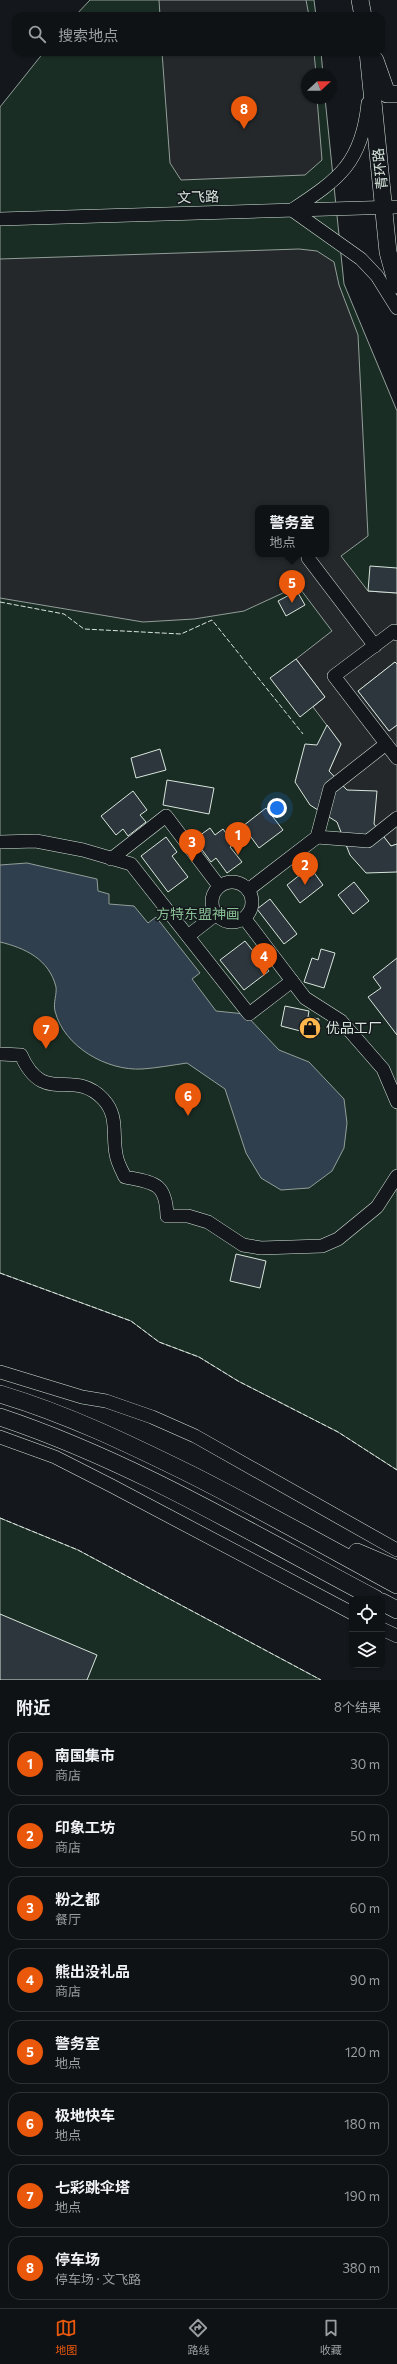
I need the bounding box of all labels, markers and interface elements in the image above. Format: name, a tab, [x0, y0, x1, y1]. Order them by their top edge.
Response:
search box	[12, 12, 385, 56]
icon: search	[26, 23, 48, 45]
text: 搜索地点	[58, 26, 118, 44]
north arrow	[301, 68, 337, 104]
pin: 8	[231, 96, 257, 129]
street label: 青环路	[369, 147, 390, 191]
street label: 文飞路	[177, 187, 219, 206]
popup	[255, 505, 329, 557]
text: 警务室	[269, 513, 315, 531]
text: 地点	[269, 534, 296, 550]
pin: 5	[279, 570, 305, 603]
your location	[267, 798, 287, 818]
pin: 1	[225, 822, 251, 855]
pin: 3	[179, 829, 205, 862]
pin: 2	[292, 852, 318, 885]
park label: 方特东盟神画	[156, 905, 240, 922]
pin: 4	[251, 943, 277, 976]
shop icon: 优品工厂	[297, 1015, 323, 1041]
pin: 7	[33, 1016, 59, 1049]
place label: 优品工厂	[326, 1019, 382, 1036]
pin: 6	[175, 1083, 201, 1116]
map controls	[349, 1596, 385, 1668]
button: locate	[349, 1596, 385, 1632]
button: layers	[349, 1632, 385, 1668]
text: 附近	[16, 1697, 50, 1718]
text: 8个结果	[334, 1699, 381, 1715]
text: 南国集市	[55, 1746, 115, 1764]
text: 1	[27, 1756, 33, 1772]
text: 30 m	[350, 1756, 380, 1772]
text: 商店	[55, 1767, 81, 1783]
text: 印象工坊	[55, 1818, 115, 1836]
text: 2	[26, 1828, 34, 1844]
text: 50 m	[350, 1828, 380, 1844]
text: 商店	[55, 1839, 81, 1855]
text: 粉之都	[55, 1890, 100, 1908]
text: 3	[26, 1900, 34, 1916]
text: 60 m	[350, 1900, 380, 1916]
text: 餐厅	[55, 1911, 81, 1927]
text: 熊出没礼品	[55, 1962, 130, 1980]
text: 4	[26, 1972, 34, 1988]
text: 90 m	[350, 1972, 380, 1988]
text: 商店	[55, 1983, 81, 1999]
text: 警务室	[55, 2034, 100, 2052]
text: 5	[26, 2044, 34, 2060]
text: 120 m	[345, 2044, 380, 2060]
text: 地点	[55, 2055, 81, 2071]
text: 极地快车	[55, 2106, 115, 2124]
text: 6	[26, 2116, 34, 2132]
text: 180 m	[344, 2116, 380, 2132]
text: 地点	[55, 2127, 81, 2143]
text: 七彩跳伞塔	[55, 2178, 130, 2196]
text: 7	[26, 2188, 34, 2204]
text: 190 m	[344, 2188, 380, 2204]
text: 地点	[55, 2199, 81, 2215]
text: 停车场	[55, 2250, 100, 2268]
text: 8	[26, 2260, 34, 2276]
text: 380 m	[342, 2260, 380, 2276]
text: 停车场 · 文飞路	[55, 2271, 141, 2287]
tab: 地图	[55, 2317, 77, 2357]
tab: 路线	[187, 2317, 209, 2357]
tab: 收藏	[320, 2317, 342, 2357]

